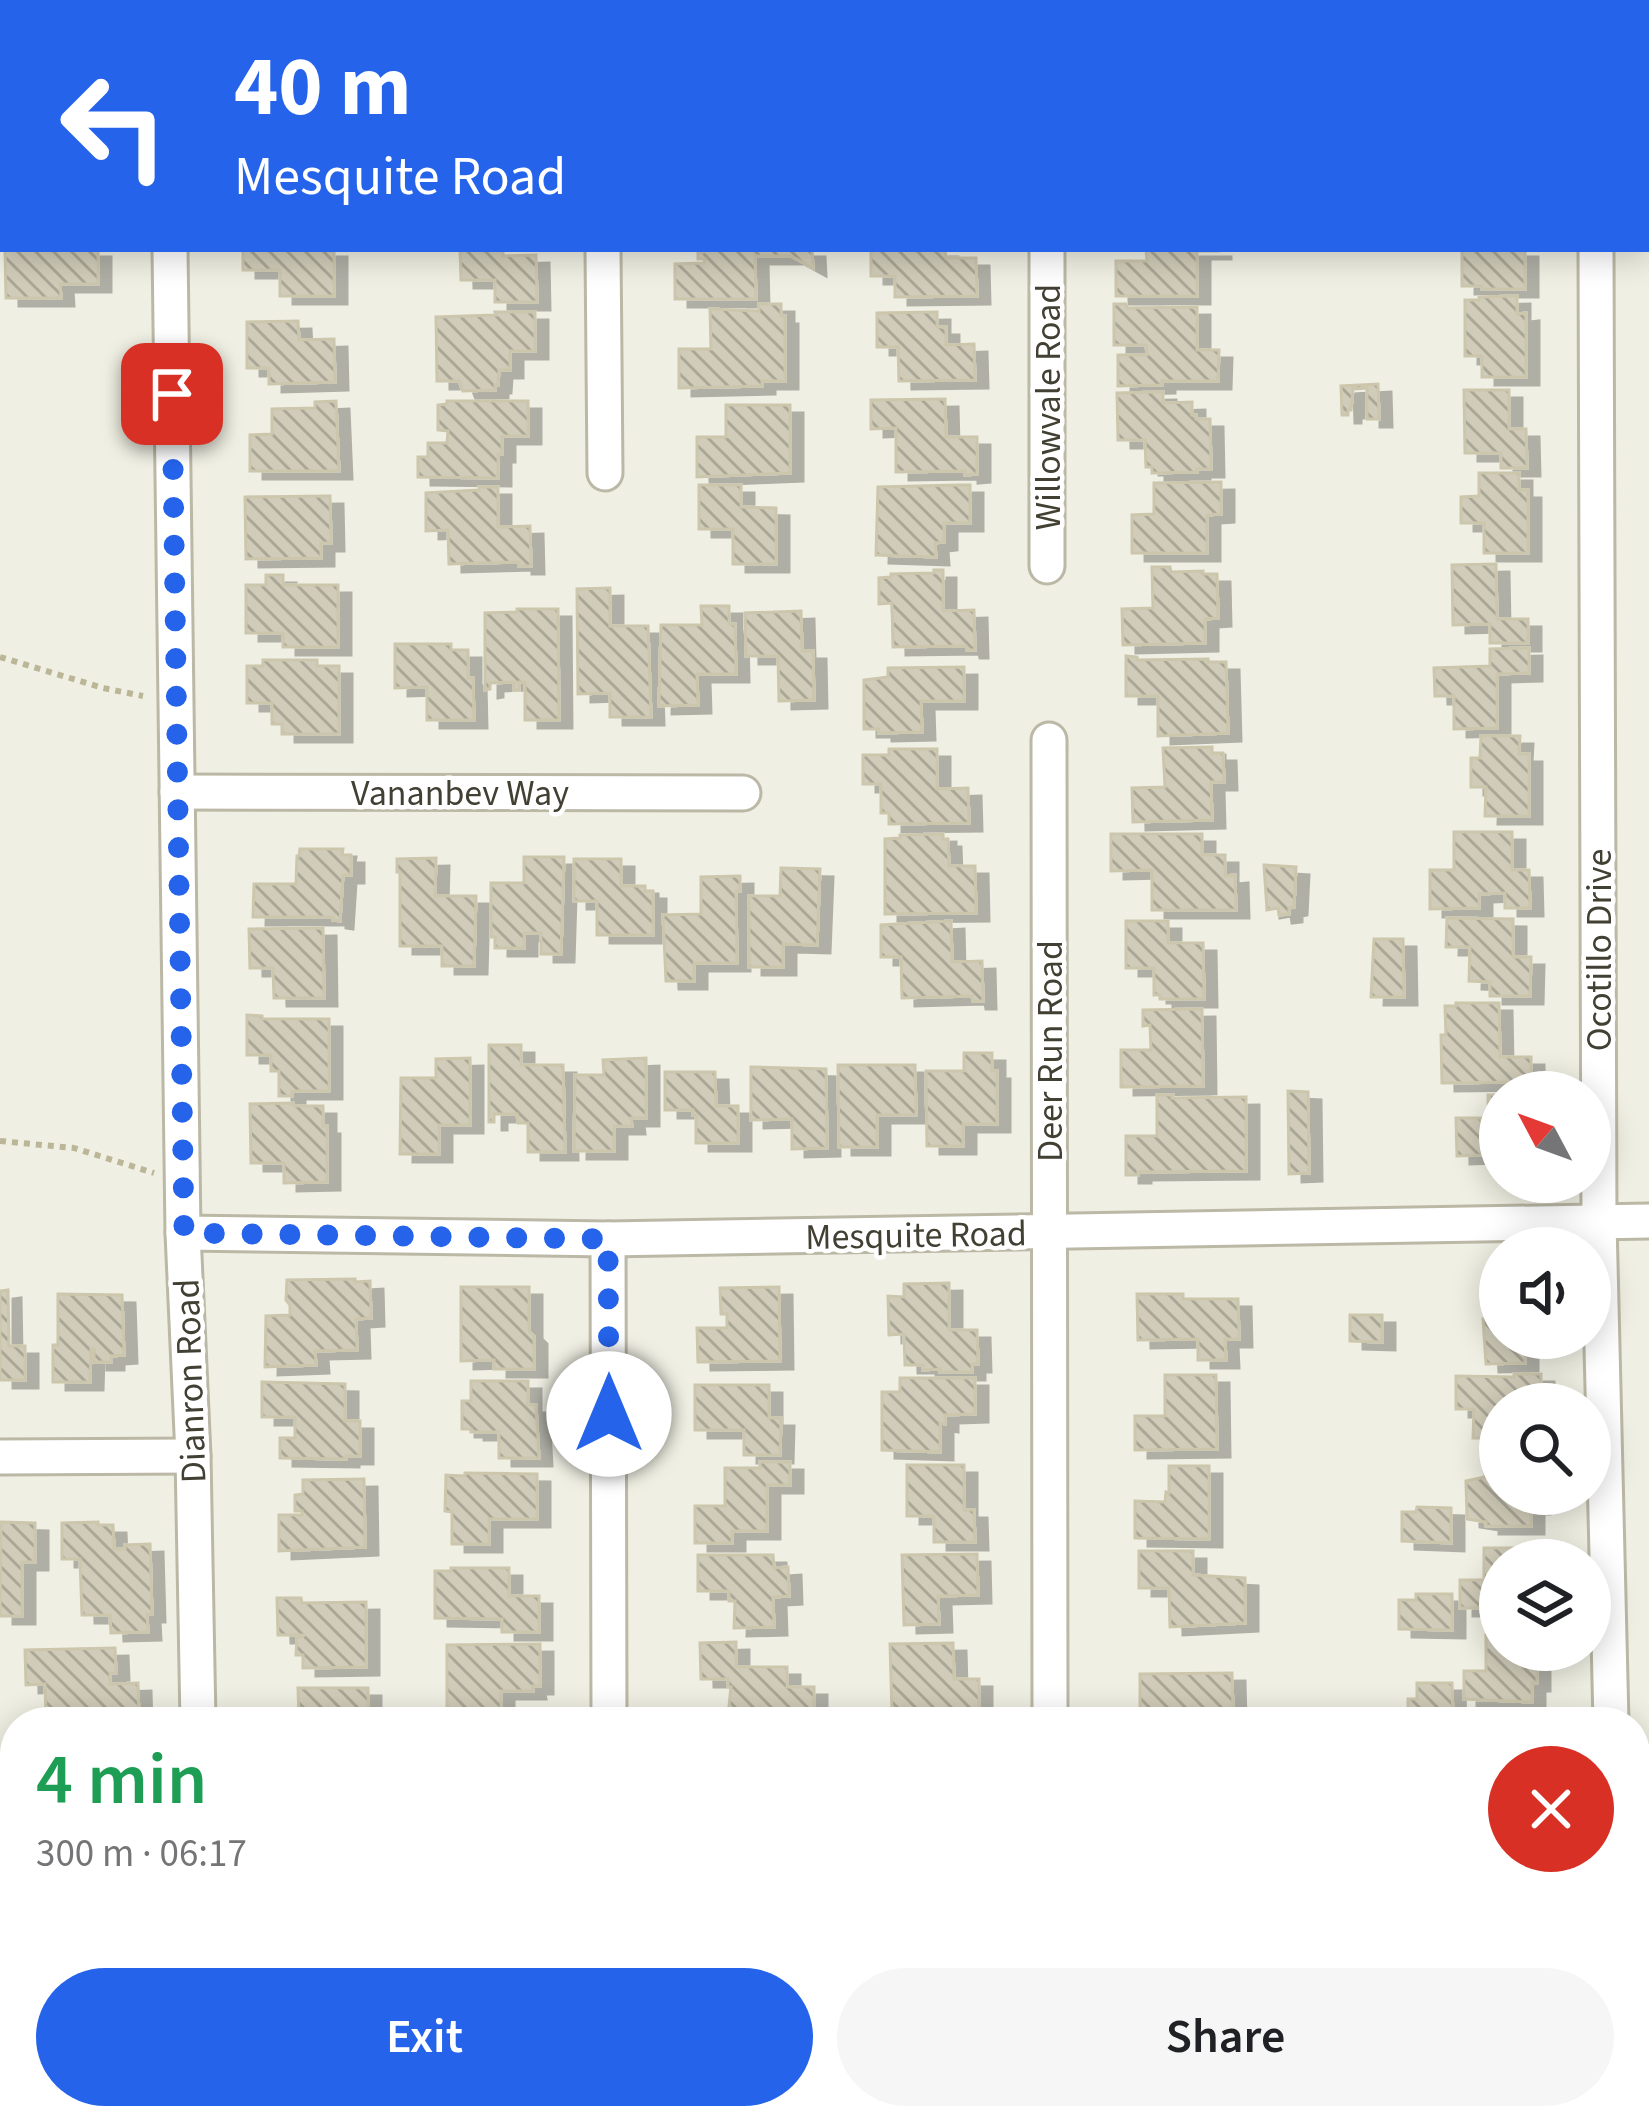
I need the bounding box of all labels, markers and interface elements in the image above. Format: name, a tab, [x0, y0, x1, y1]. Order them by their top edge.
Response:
text: 40 m	[234, 28, 412, 148]
icon: left	[36, 48, 192, 204]
text: Mesquite Road	[234, 139, 566, 216]
street label: Willowvale Road	[1023, 284, 1074, 530]
pin	[121, 343, 223, 445]
icon: arrive	[139, 361, 205, 427]
street label: Vananbev Way	[351, 768, 569, 819]
street label: Ocotillo Drive	[1574, 849, 1625, 1051]
street label: Deer Run Road	[1025, 940, 1076, 1162]
north arrow	[1479, 1071, 1611, 1203]
map controls	[1479, 1071, 1611, 1671]
street label: Mesquite Road	[805, 1208, 1027, 1263]
button: sound	[1479, 1227, 1611, 1359]
street label: Dianron Road	[161, 1278, 220, 1484]
position arrow	[546, 1351, 672, 1477]
button: search	[1479, 1383, 1611, 1515]
button: layers	[1479, 1539, 1611, 1671]
text: 4 min	[36, 1729, 207, 1832]
button: close	[1488, 1746, 1614, 1872]
text: 300 m · 06:17	[36, 1826, 247, 1882]
button: Exit	[36, 1968, 813, 2106]
button: Share	[837, 1968, 1614, 2106]

